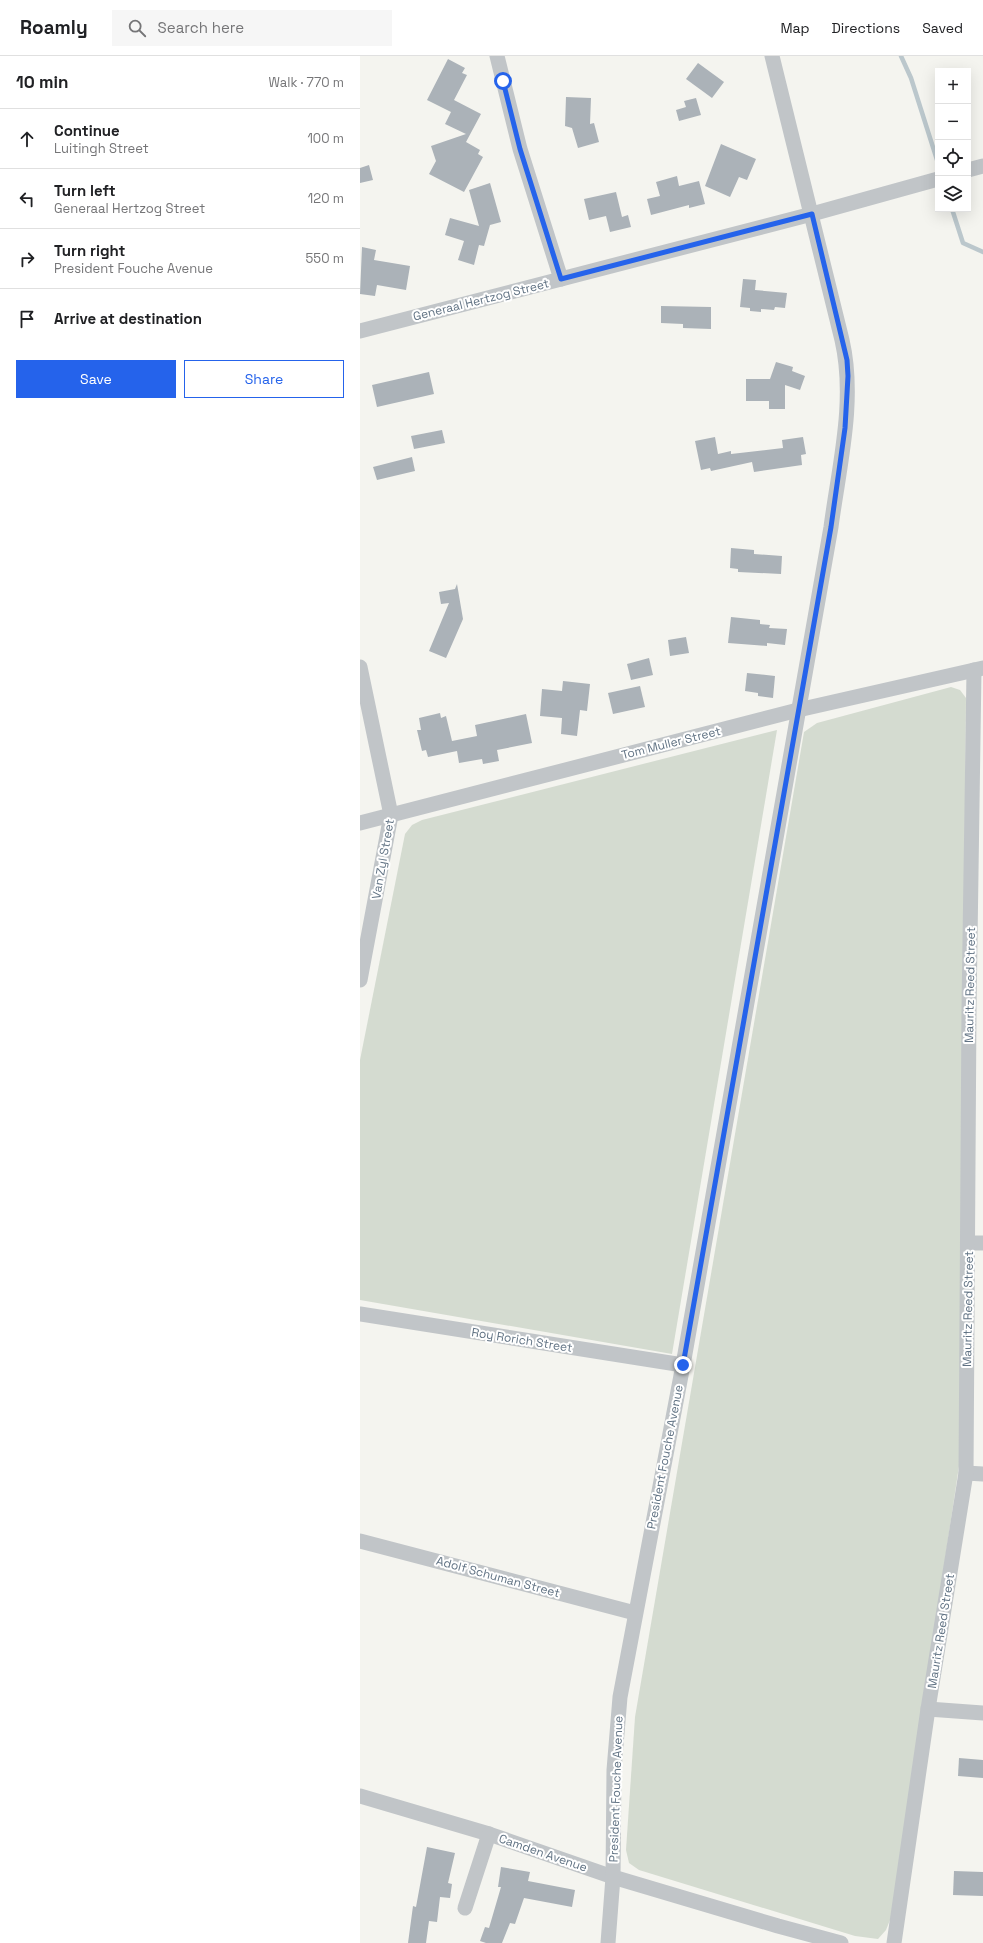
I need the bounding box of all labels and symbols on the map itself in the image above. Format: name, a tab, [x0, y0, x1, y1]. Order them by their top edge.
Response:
route start	[494, 72, 512, 90]
street label: Generaal Hertzog Street	[411, 275, 551, 325]
street label: Tom Muller Street	[620, 723, 722, 763]
street label: Van Zyl Street	[368, 818, 398, 900]
street label: Mauritz Reed Street	[961, 927, 979, 1043]
street label: Mauritz Reed Street	[959, 1251, 977, 1367]
street label: Roy Rorich Street	[470, 1324, 574, 1356]
route end	[674, 1356, 692, 1374]
street label: President Fouche Avenue	[643, 1384, 687, 1530]
street label: Adolf Schuman Street	[434, 1553, 562, 1601]
street label: Mauritz Reed Street	[924, 1572, 958, 1690]
street label: President Fouche Avenue	[605, 1715, 627, 1863]
street label: Camden Avenue	[497, 1830, 589, 1876]

